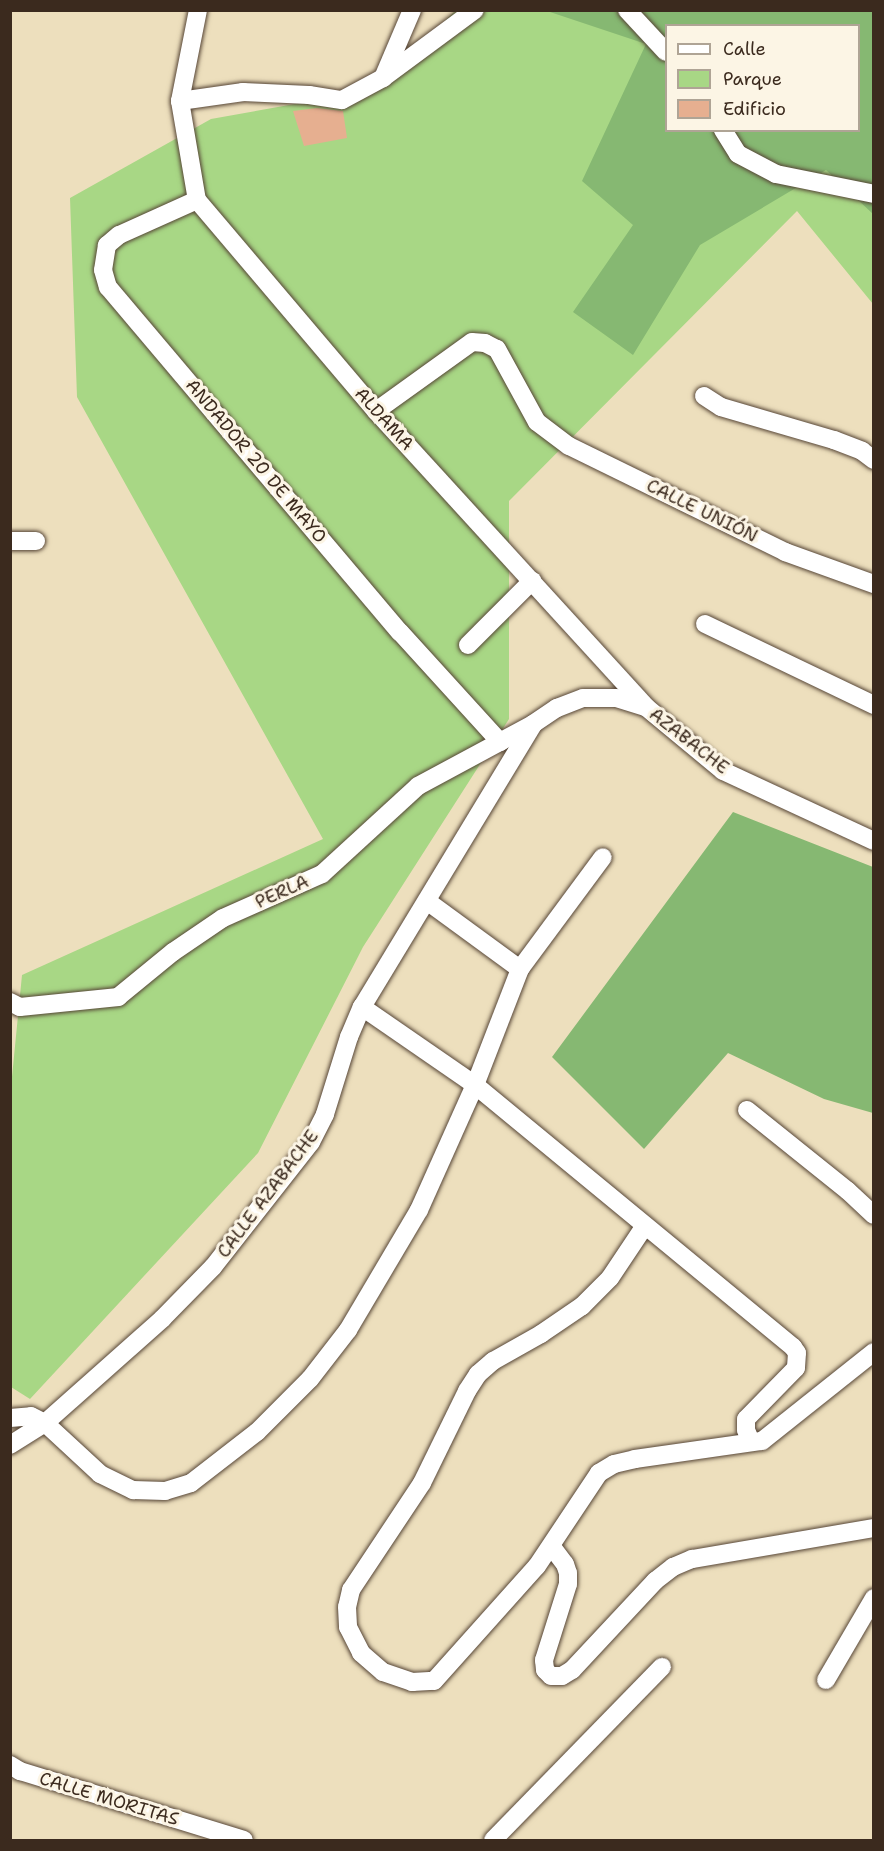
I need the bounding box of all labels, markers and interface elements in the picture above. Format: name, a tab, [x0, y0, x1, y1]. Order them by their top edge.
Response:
legend	[665, 24, 860, 132]
text: Calle	[723, 37, 766, 61]
text: Parque	[723, 67, 782, 91]
text: Edificio	[723, 97, 786, 121]
street label: ANDADOR 20 DE MAYO	[181, 375, 331, 547]
street label: ALDAMA	[350, 383, 418, 455]
street label: CALLE UNIÓN	[643, 475, 761, 547]
street label: AZABACHE	[645, 703, 733, 779]
street label: PERLA	[252, 871, 312, 913]
street label: CALLE AZABACHE	[213, 1126, 323, 1262]
street label: CALLE MORITAS	[37, 1768, 181, 1830]

